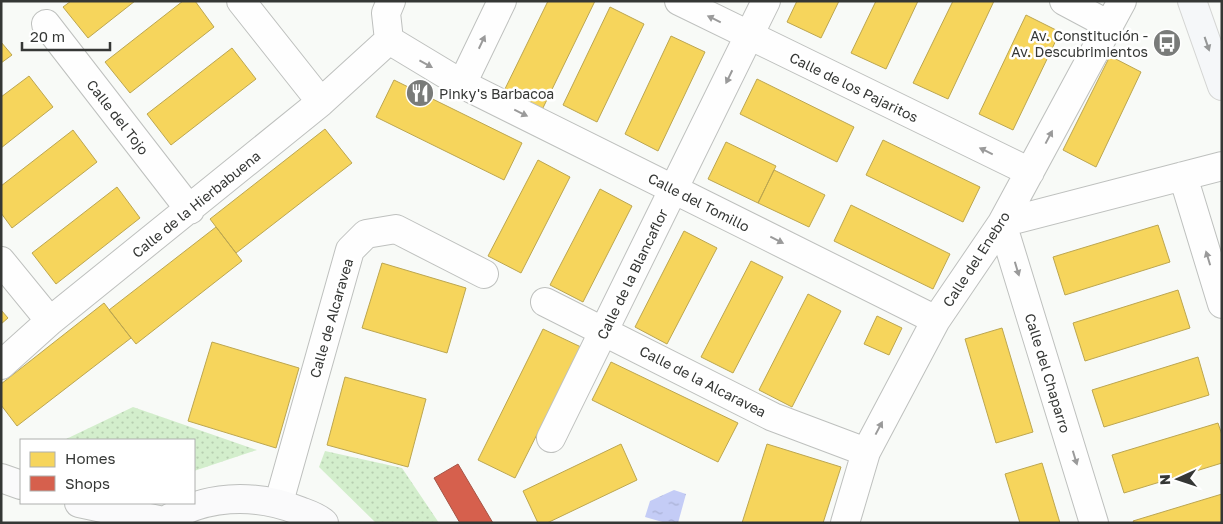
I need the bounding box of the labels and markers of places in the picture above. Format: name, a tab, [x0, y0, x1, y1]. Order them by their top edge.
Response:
place label: Av. Constitución - Av. Descubrimientos	[1011, 27, 1148, 60]
bus stop icon: Av. Constitución - Av. Descubrimientos	[1152, 28, 1182, 58]
restaurant icon: Pinky's Barbacoa	[405, 78, 435, 108]
place label: Pinky's Barbacoa	[439, 85, 554, 102]

